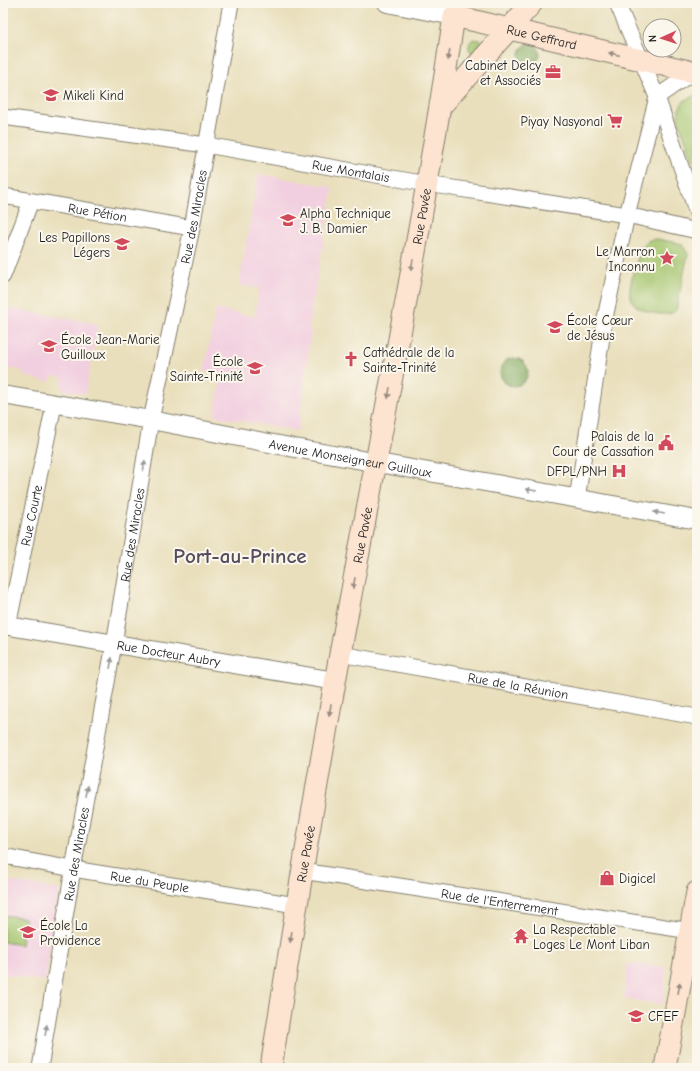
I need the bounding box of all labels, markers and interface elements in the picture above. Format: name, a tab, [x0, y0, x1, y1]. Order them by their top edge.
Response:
north arrow	[642, 18, 682, 58]
street label: Rue Geffrard	[505, 22, 578, 53]
text: N	[646, 35, 659, 42]
one-way arrow	[446, 48, 452, 61]
one-way arrow	[607, 51, 619, 57]
place label: Cabinet Delcy et Associés	[465, 58, 541, 88]
office icon: Cabinet Delcy et Associés	[544, 63, 562, 81]
school or university icon: Mikeli Kind	[42, 86, 60, 104]
place label: Mikeli Kind	[63, 88, 124, 103]
supermarket icon: Piyay Nasyonal	[606, 112, 624, 130]
place label: Piyay Nasyonal	[520, 114, 603, 129]
street label: Rue Montalais	[311, 157, 391, 185]
street label: Rue des Miracles	[178, 169, 210, 265]
street label: Rue Pavée	[409, 186, 434, 246]
street label: Rue Pétion	[67, 200, 128, 225]
place label: Alpha Technique J. B. Damier	[300, 206, 391, 236]
school or university icon: Alpha Technique J. B. Damier	[279, 211, 297, 229]
place label: Les Papillons Légers	[39, 230, 110, 260]
school or university icon: Les Papillons Légers	[113, 235, 131, 253]
place label: Le Marron Inconnu	[596, 244, 655, 274]
place icon: Le Marron Inconnu	[658, 249, 676, 267]
one-way arrow	[409, 259, 415, 271]
place label: École Cœur de Jésus	[567, 312, 633, 343]
school or university icon: École Cœur de Jésus	[546, 318, 564, 336]
place label: École Jean-Marie Guilloux	[61, 331, 160, 362]
school or university icon: École Jean-Marie Guilloux	[40, 337, 58, 355]
place label: Cathédrale de la Sainte-Trinité	[363, 345, 454, 375]
church icon: Cathédrale de la Sainte-Trinité	[342, 350, 360, 368]
place label: École Sainte-Trinité	[170, 353, 243, 384]
school or university icon: École Sainte-Trinité	[246, 359, 264, 377]
one-way arrow	[386, 387, 392, 399]
place label: Palais de la Cour de Cassation	[552, 429, 654, 459]
public building icon: Palais de la Cour de Cassation	[657, 434, 675, 452]
street label: Avenue Monseigneur Guilloux	[268, 436, 434, 481]
one-way arrow	[141, 460, 147, 472]
hospital icon: DFPL/PNH	[610, 462, 628, 480]
place label: DFPL/PNH	[547, 464, 607, 479]
street label: Rue Courte	[18, 483, 45, 547]
street label: Rue des Miracles	[117, 487, 148, 583]
one-way arrow	[524, 487, 537, 493]
street label: Rue Pavée	[350, 505, 375, 564]
one-way arrow	[652, 510, 665, 516]
district label: Port-au-Prince	[173, 544, 307, 568]
one-way arrow	[350, 576, 356, 589]
street label: Rue Docteur Aubry	[116, 637, 222, 670]
one-way arrow	[108, 657, 114, 669]
street label: Rue de la Réunion	[467, 670, 570, 702]
one-way arrow	[327, 704, 333, 716]
one-way arrow	[85, 785, 91, 797]
street label: Rue des Miracles	[61, 806, 92, 902]
street label: Rue Pavée	[294, 824, 318, 883]
street label: Rue du Peuple	[109, 868, 191, 896]
shop icon: Digicel	[598, 869, 616, 887]
place label: Digicel	[619, 871, 656, 886]
street label: Rue de l'Enterrement	[440, 886, 560, 919]
place label: École La Providence	[40, 917, 101, 948]
place label: La Respectable Loges Le Mont Liban	[533, 922, 650, 952]
school or university icon: École La Providence	[19, 923, 37, 941]
temple icon: La Respectable Loges Le Mont Liban	[512, 927, 530, 945]
one-way arrow	[288, 931, 294, 943]
one-way arrow	[677, 982, 683, 994]
school or university icon: CFEF	[627, 1007, 645, 1025]
place label: CFEF	[648, 1009, 679, 1024]
one-way arrow	[44, 1023, 50, 1036]

